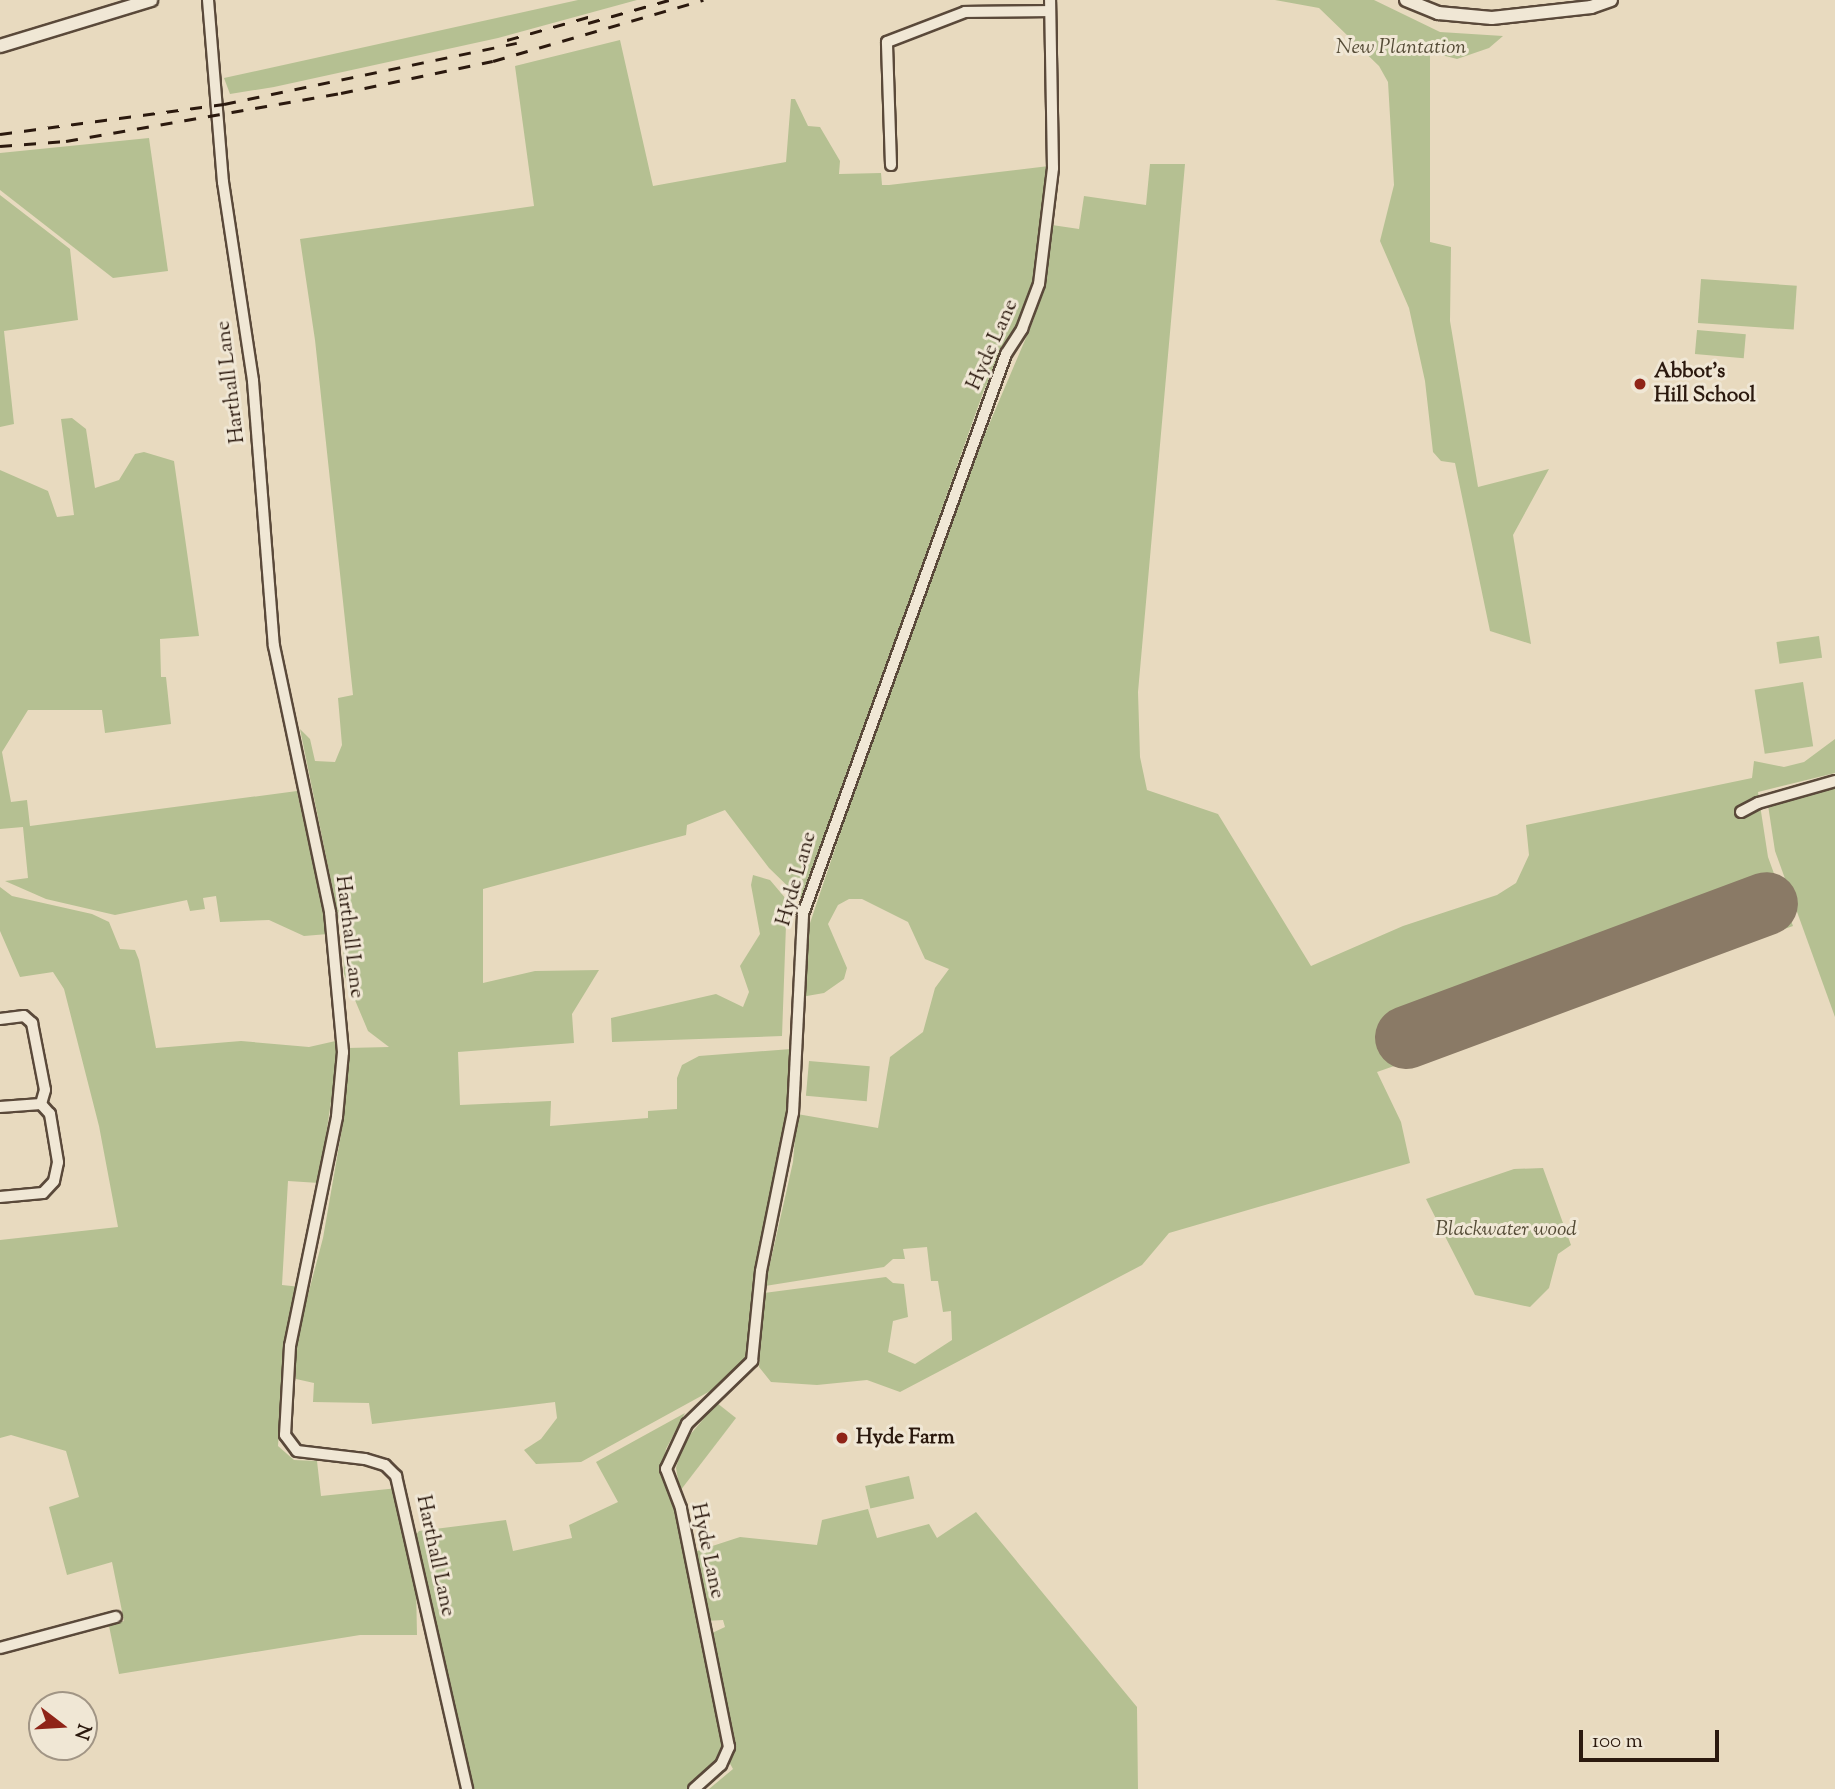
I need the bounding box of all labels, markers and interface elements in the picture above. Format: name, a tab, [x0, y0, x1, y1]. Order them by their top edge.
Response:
park label: New Plantation	[1336, 35, 1466, 61]
street label: Hyde Lane	[962, 296, 1024, 394]
street label: Harthall Lane	[211, 319, 251, 445]
place label: Abbot's Hill School	[1654, 359, 1756, 409]
marker: Abbot's Hill School	[1632, 376, 1648, 392]
street label: Hyde Lane	[772, 829, 822, 929]
street label: Harthall Lane	[329, 874, 369, 1000]
park label: Blackwater wood	[1435, 1217, 1577, 1243]
place label: Hyde Farm	[856, 1425, 955, 1451]
marker: Hyde Farm	[834, 1430, 850, 1446]
street label: Harthall Lane	[410, 1493, 460, 1619]
street label: Hyde Lane	[685, 1501, 729, 1601]
north arrow	[28, 1691, 98, 1761]
scale bar	[1583, 1716, 1723, 1760]
text: N	[67, 1720, 97, 1743]
text: 100 m	[1592, 1727, 1643, 1757]

